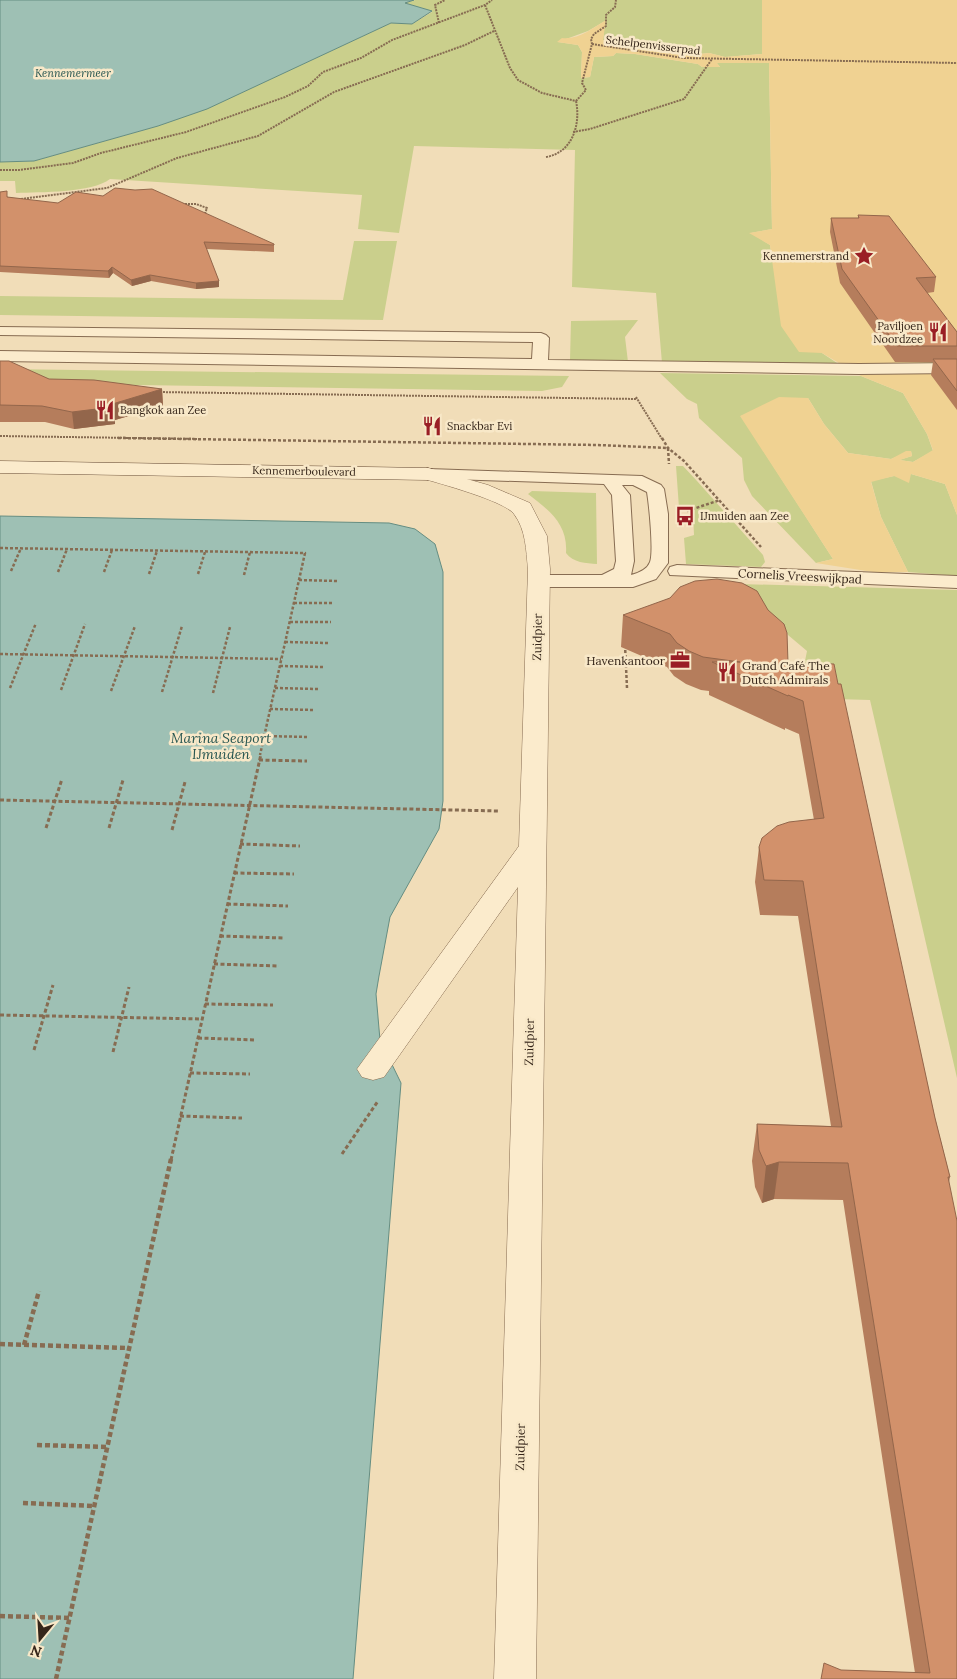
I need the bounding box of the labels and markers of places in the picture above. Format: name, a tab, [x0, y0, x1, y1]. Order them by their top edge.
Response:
place icon: Kennemerstrand	[853, 245, 875, 267]
place label: Kennemerstrand	[763, 249, 849, 263]
place label: Paviljoen Noordzee	[873, 319, 923, 346]
restaurant icon: Paviljoen Noordzee	[927, 321, 949, 343]
restaurant icon: Bangkok aan Zee	[94, 399, 116, 421]
place label: Bangkok aan Zee	[120, 403, 206, 417]
restaurant icon: Snackbar Evi	[421, 415, 443, 437]
place label: Snackbar Evi	[447, 419, 512, 433]
bus stop icon: IJmuiden aan Zee	[674, 505, 696, 527]
place label: IJmuiden aan Zee	[700, 509, 789, 523]
office icon: Havenkantoor	[669, 649, 691, 671]
place label: Havenkantoor	[586, 653, 666, 668]
place label: Grand Café The Dutch Admirals	[742, 658, 830, 687]
restaurant icon: Grand Café The Dutch Admirals	[716, 661, 738, 683]

